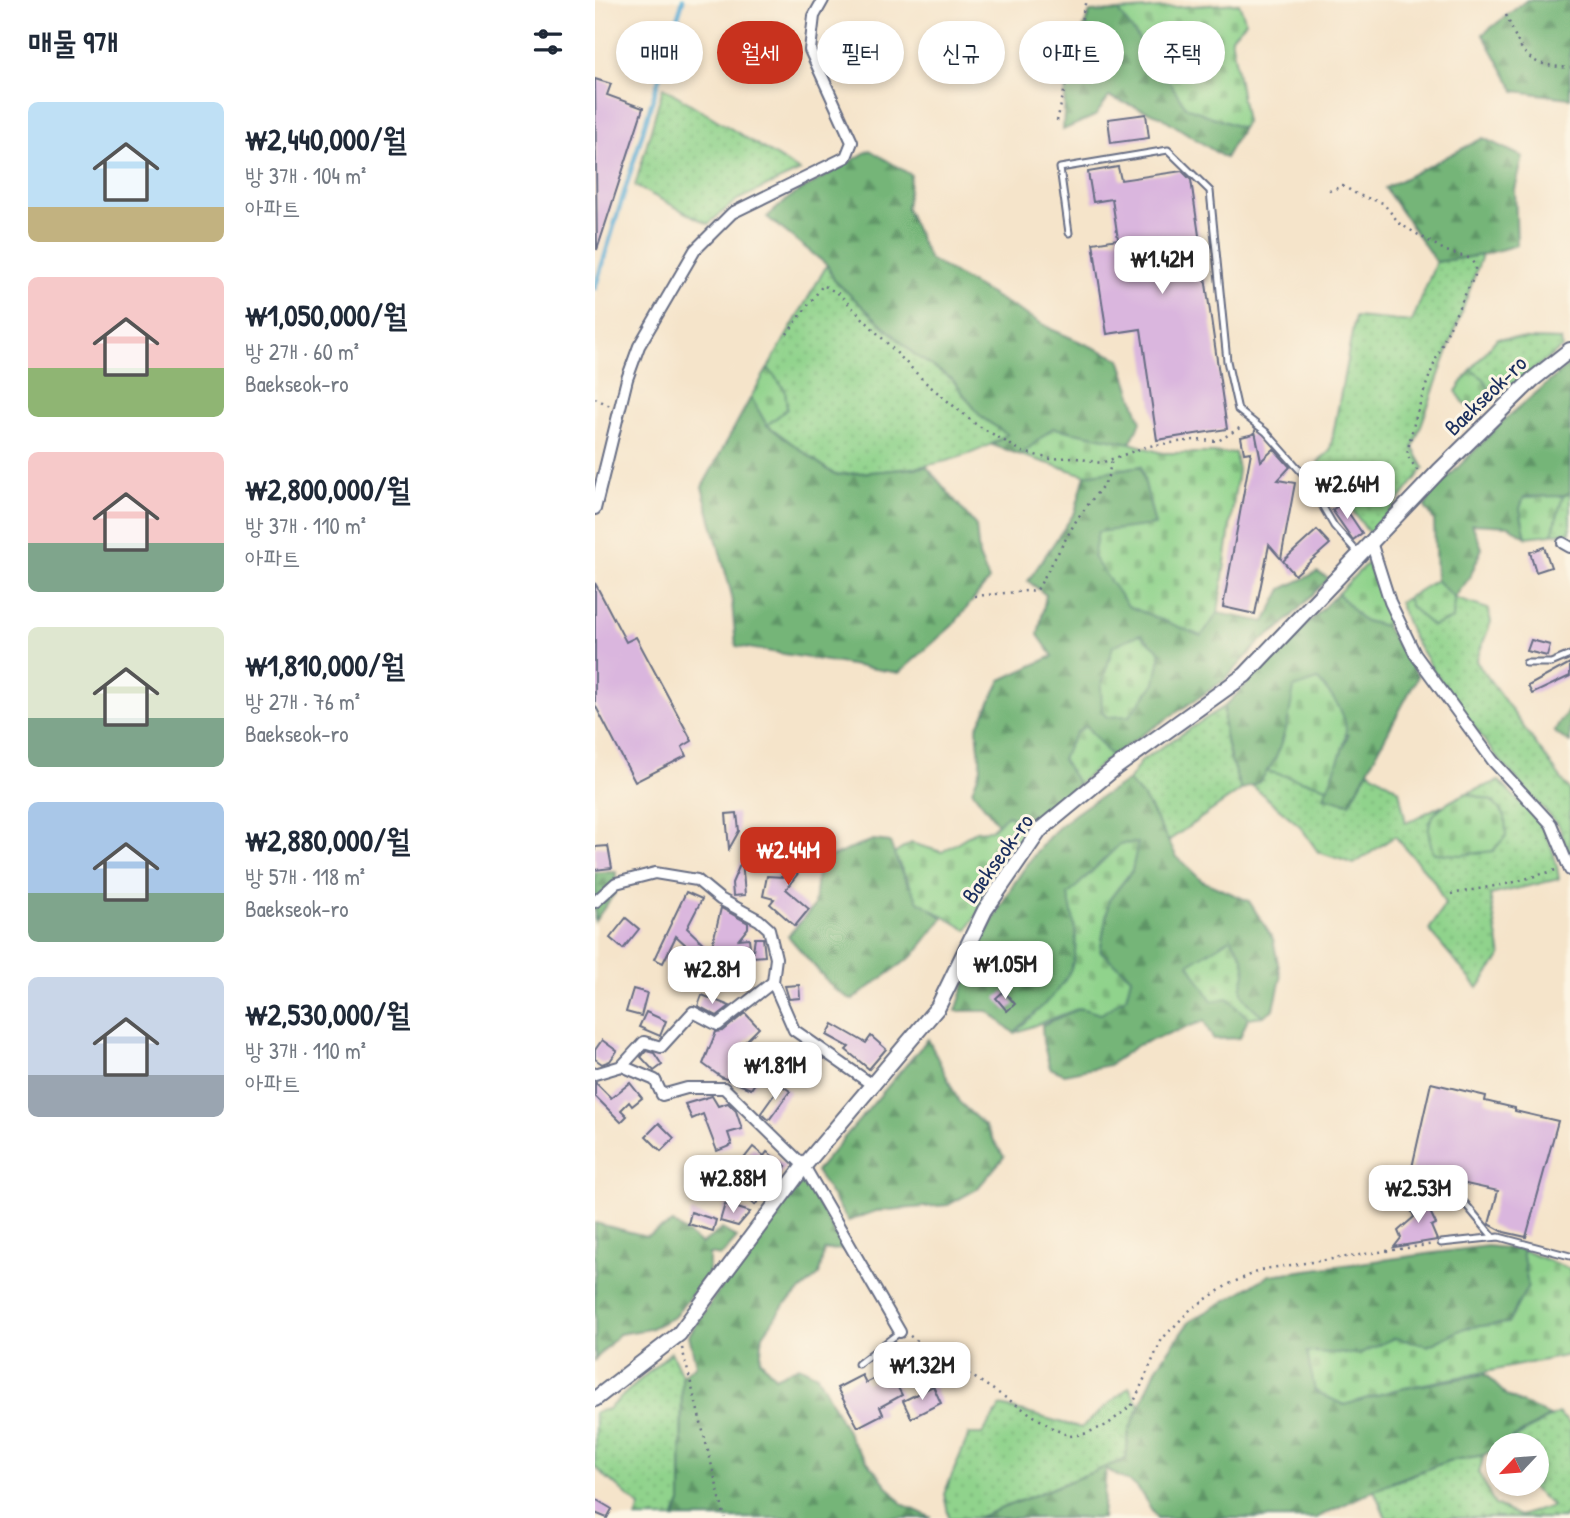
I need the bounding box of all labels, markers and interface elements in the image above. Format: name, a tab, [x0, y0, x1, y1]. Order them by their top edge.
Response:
chip: 매매	[616, 21, 703, 84]
chip: 월세	[717, 21, 803, 84]
chip: 필터	[817, 21, 904, 84]
chip: 신규	[918, 21, 1005, 84]
chip: 아파트	[1019, 21, 1124, 84]
chip: 주택	[1138, 21, 1225, 84]
text: 매물 9개	[28, 22, 118, 62]
icon: filters	[529, 23, 567, 61]
text: ₩2,440,000/월	[245, 119, 407, 159]
icon: home	[84, 130, 168, 214]
text: 방 3개 · 104 m²	[245, 160, 366, 191]
text: 아파트	[245, 192, 301, 223]
pin: ₩1.42M	[1105, 236, 1219, 296]
text: ₩1.42M	[1130, 243, 1194, 274]
text: ₩1,050,000/월	[245, 295, 407, 335]
icon: home	[84, 305, 168, 389]
text: 방 2개 · 60 m²	[245, 336, 359, 367]
street label: Baekseok-ro	[1437, 348, 1533, 442]
text: Baekseok-ro	[245, 368, 349, 399]
pin: ₩2.64M	[1290, 462, 1404, 521]
text: ₩2.64M	[1315, 468, 1379, 499]
text: ₩2,800,000/월	[245, 469, 411, 509]
icon: home	[84, 480, 168, 564]
text: 방 3개 · 110 m²	[245, 510, 366, 541]
text: 아파트	[245, 542, 301, 573]
text: ₩1,810,000/월	[245, 645, 405, 685]
icon: home	[84, 655, 168, 739]
text: 방 2개 · 76 m²	[245, 686, 360, 717]
text: Baekseok-ro	[245, 718, 349, 749]
street label: Baekseok-ro	[954, 807, 1040, 909]
text: ₩2,880,000/월	[245, 820, 410, 860]
pin: ₩2.44M	[731, 828, 845, 887]
icon: home	[84, 830, 168, 914]
text: ₩2.44M	[756, 834, 820, 865]
text: 방 5개 · 118 m²	[245, 861, 365, 892]
text: Baekseok-ro	[245, 893, 349, 924]
pin: ₩1.05M	[948, 942, 1062, 1001]
pin: ₩2.8M	[663, 946, 761, 1006]
text: ₩1.05M	[973, 948, 1037, 979]
text: ₩2.8M	[684, 953, 740, 984]
text: ₩2,530,000/월	[245, 994, 410, 1034]
icon: home	[84, 1005, 168, 1089]
text: 방 3개 · 110 m²	[245, 1035, 366, 1066]
pin: ₩1.81M	[718, 1042, 832, 1102]
text: ₩1.81M	[744, 1049, 806, 1080]
text: 아파트	[245, 1067, 301, 1098]
pin: ₩2.88M	[676, 1156, 790, 1215]
text: ₩2.88M	[700, 1162, 766, 1193]
pin: ₩2.53M	[1361, 1166, 1475, 1225]
text: ₩2.53M	[1385, 1172, 1451, 1203]
pin: ₩1.32M	[865, 1342, 979, 1402]
text: ₩1.32M	[889, 1349, 955, 1380]
north arrow	[1486, 1433, 1549, 1496]
map controls	[1486, 1433, 1549, 1496]

